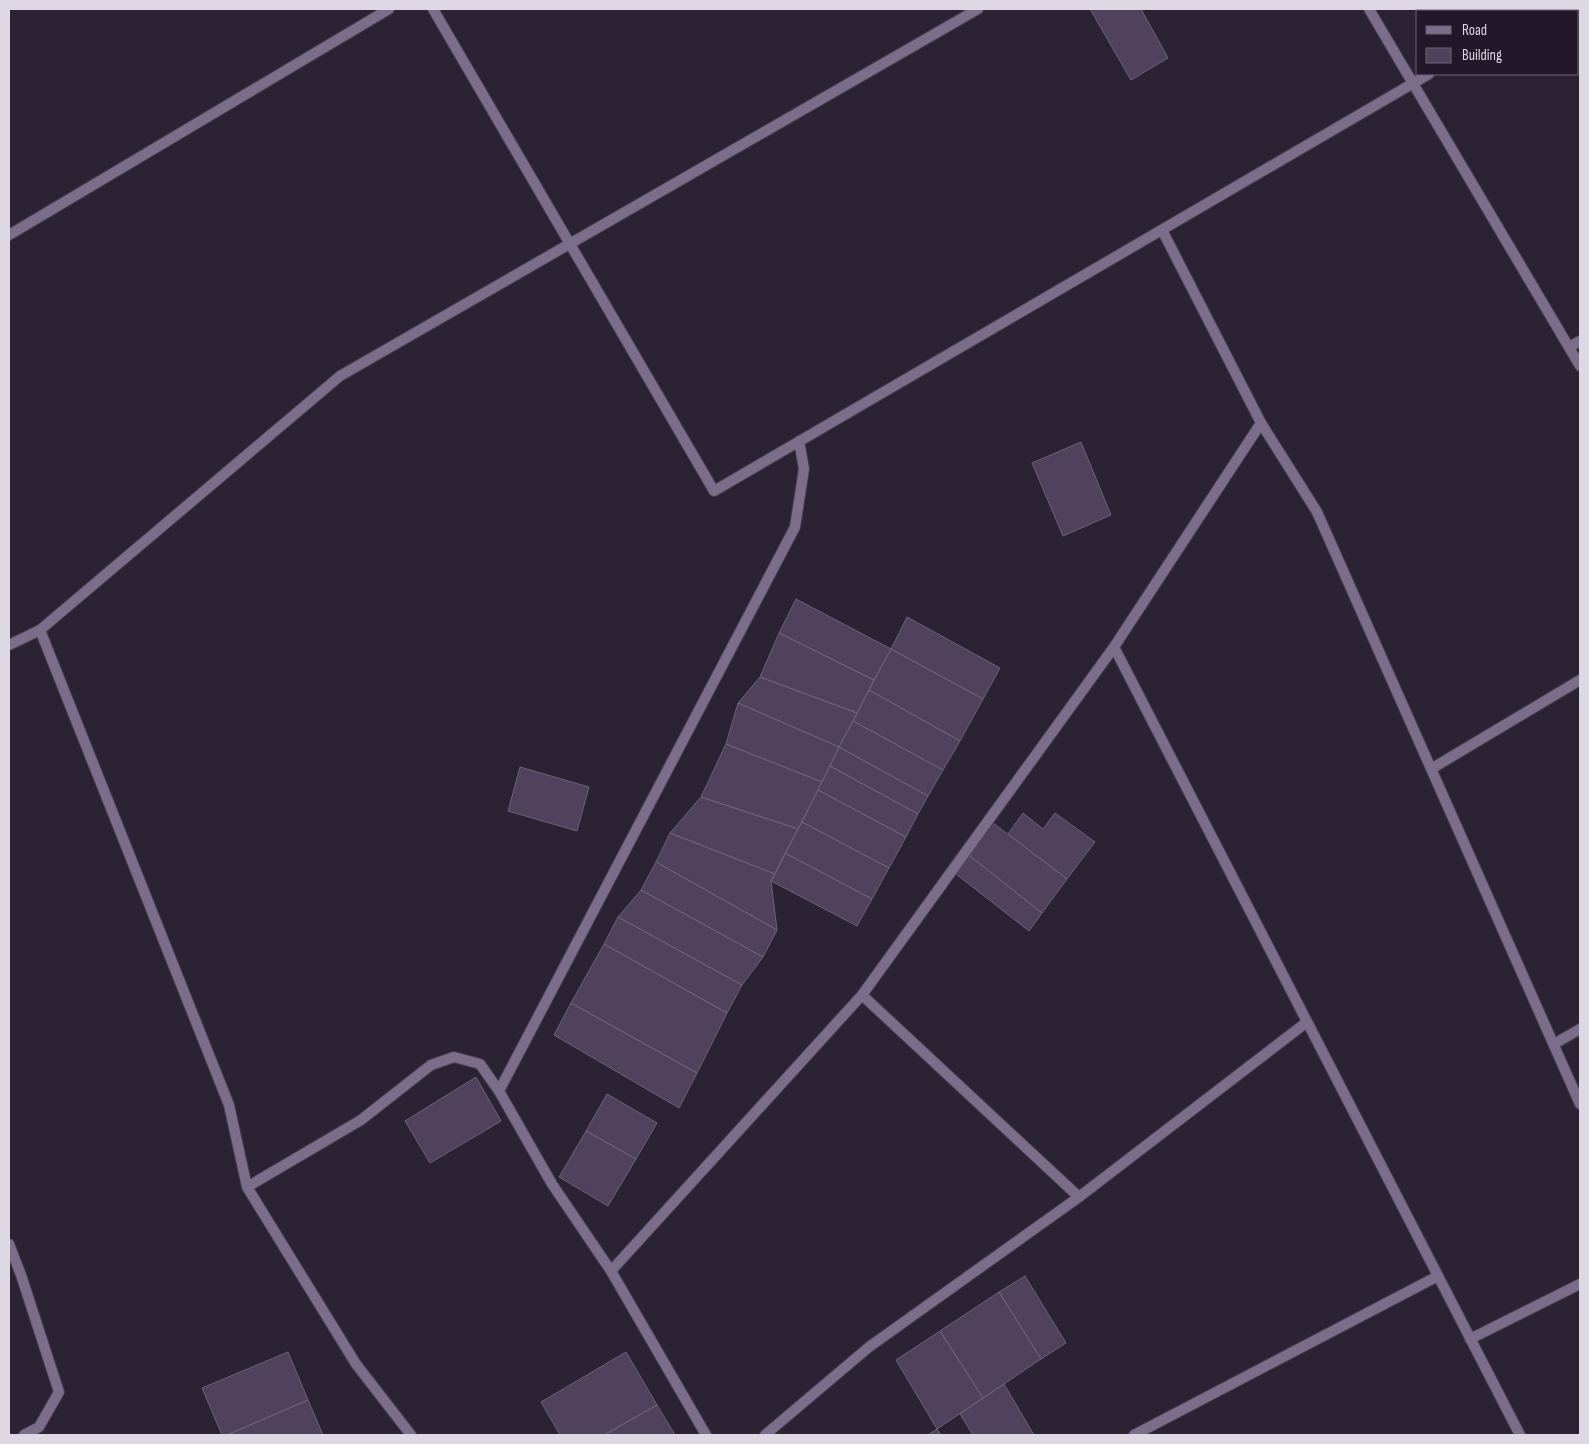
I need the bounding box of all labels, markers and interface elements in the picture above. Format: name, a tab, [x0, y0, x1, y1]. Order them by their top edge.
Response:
legend	[1416, 10, 1579, 75]
text: Road	[1462, 21, 1487, 40]
text: Building	[1462, 46, 1502, 65]

